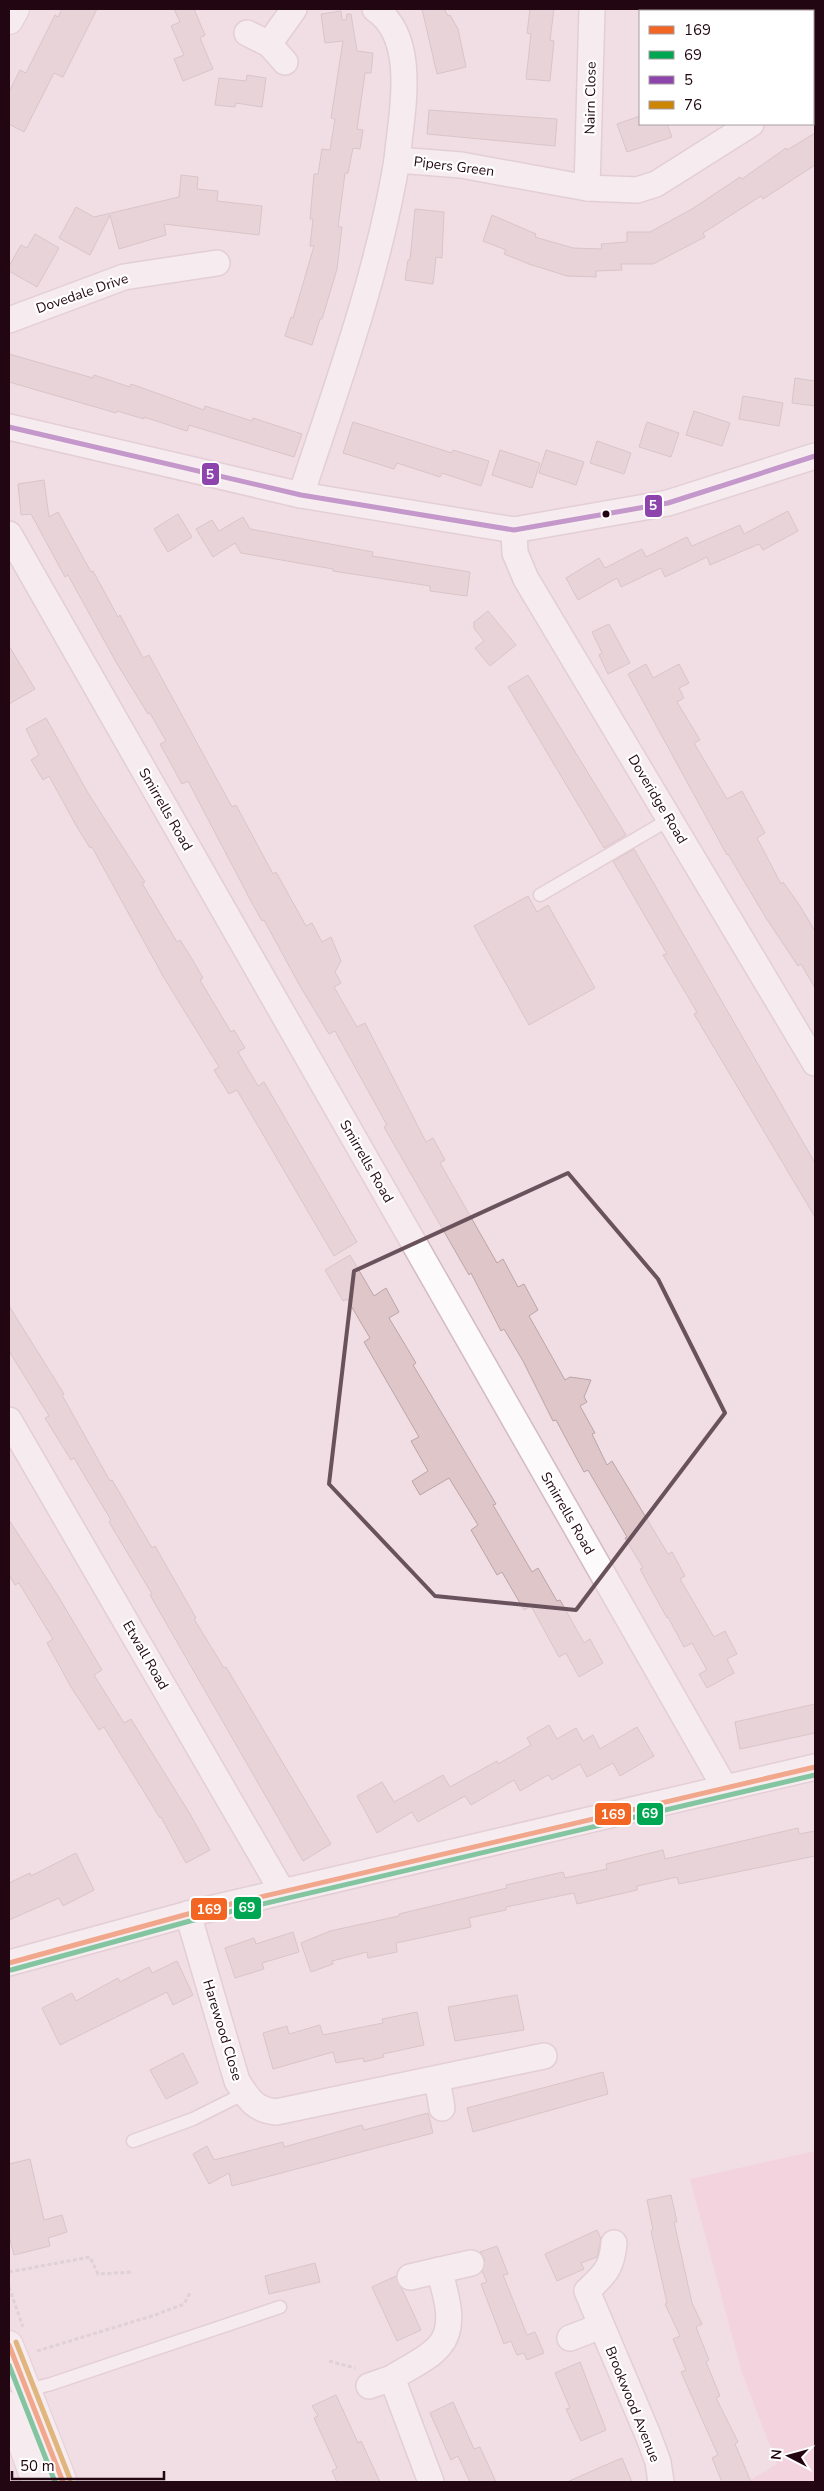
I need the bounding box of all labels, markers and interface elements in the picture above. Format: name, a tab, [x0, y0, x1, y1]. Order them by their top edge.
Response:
legend	[639, 10, 814, 125]
text: 169	[684, 20, 711, 40]
text: 69	[684, 45, 702, 65]
street label: Nairn Close	[580, 61, 601, 135]
text: 5	[684, 70, 693, 90]
text: 76	[684, 95, 702, 115]
street label: Pipers Green	[413, 152, 495, 181]
street label: Dovedale Drive	[33, 269, 131, 318]
line badge: 5	[201, 462, 220, 486]
text: 5	[206, 465, 214, 484]
line badge: 5	[644, 494, 663, 518]
text: 5	[649, 496, 657, 515]
unlabelled marker	[601, 509, 611, 519]
street label: Doveridge Road	[623, 751, 692, 847]
street label: Smirrells Road	[134, 765, 197, 854]
street label: Smirrells Road	[335, 1117, 398, 1206]
street label: Smirrells Road	[536, 1469, 599, 1558]
street label: Etwall Road	[118, 1617, 173, 1693]
line badge: 169	[594, 1802, 632, 1826]
line badge: 69	[636, 1802, 664, 1826]
text: 69	[642, 1804, 658, 1823]
text: 169	[600, 1805, 626, 1824]
line badge: 69	[233, 1896, 262, 1920]
line badge: 169	[190, 1897, 228, 1921]
text: 69	[239, 1898, 255, 1917]
text: 169	[196, 1900, 222, 1919]
street label: Harewood Close	[198, 1977, 247, 2083]
street label: Brookwood Avenue	[601, 2343, 664, 2465]
north arrow	[764, 2431, 814, 2481]
scale bar	[12, 2448, 165, 2480]
text: N	[767, 2448, 787, 2461]
text: 50 m	[20, 2456, 55, 2476]

